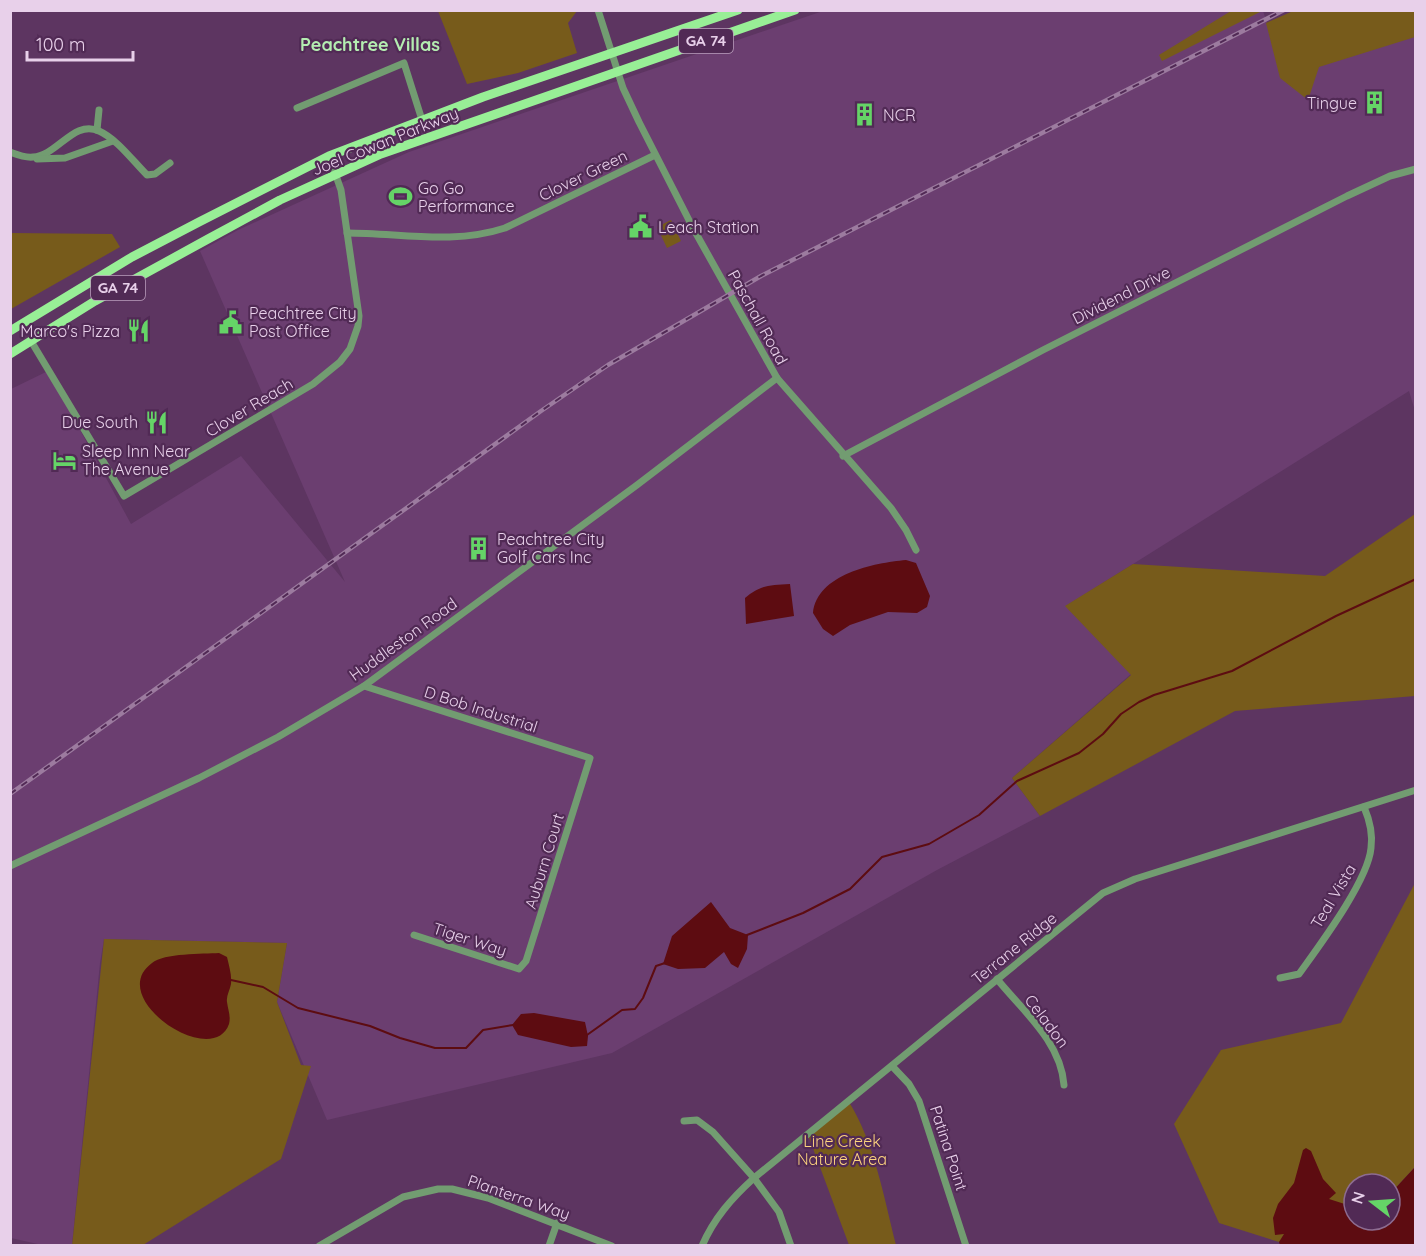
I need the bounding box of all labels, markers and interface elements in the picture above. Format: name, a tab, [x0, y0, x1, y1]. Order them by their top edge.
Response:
scale bar	[27, 24, 134, 62]
road number: GA 74	[679, 29, 733, 53]
text: 100 m	[36, 33, 85, 56]
district label: Peachtree Villas	[300, 33, 440, 56]
building icon: Tingue	[1362, 90, 1388, 116]
place label: Tingue	[1307, 93, 1357, 113]
street label: Joel Cowan Parkway	[309, 102, 461, 180]
building icon: NCR	[852, 102, 878, 128]
place label: NCR	[883, 105, 916, 125]
street label: Clover Green	[536, 145, 630, 205]
place label: Go Go Performance	[418, 178, 514, 216]
sports icon: Go Go Performance	[387, 184, 413, 210]
public building icon: Leach Station	[627, 214, 653, 240]
place label: Leach Station	[658, 217, 759, 237]
street label: Dividend Drive	[1069, 262, 1173, 328]
street label: Paschall Road	[724, 266, 792, 368]
road number: GA 74	[91, 276, 145, 300]
place label: Peachtree City Post Office	[249, 303, 357, 341]
public building icon: Peachtree City Post Office	[218, 309, 244, 335]
restaurant icon: Marco's Pizza	[125, 318, 151, 344]
place label: Marco's Pizza	[20, 321, 120, 341]
street label: Clover Reach	[202, 373, 296, 441]
restaurant icon: Due South	[143, 409, 169, 435]
place label: Due South	[62, 412, 138, 432]
place label: Sleep Inn Near The Avenue	[82, 441, 190, 479]
hotel icon: Sleep Inn Near The Avenue	[51, 447, 77, 473]
place label: Peachtree City Golf Cars Inc	[497, 529, 605, 567]
building icon: Peachtree City Golf Cars Inc	[466, 535, 492, 561]
street label: Huddleston Road	[345, 593, 461, 685]
street label: D Bob Industrial	[422, 681, 540, 737]
street label: Auburn Court	[520, 811, 568, 911]
street label: Teal Vista	[1306, 860, 1360, 932]
street label: Terrane Ridge	[967, 908, 1061, 988]
street label: Tiger Way	[431, 918, 509, 960]
street label: Celadon	[1021, 990, 1073, 1052]
street label: Patina Point	[926, 1103, 972, 1193]
park label: Line Creek Nature Area	[797, 1131, 887, 1169]
street label: Planterra Way	[465, 1170, 573, 1224]
north arrow	[1342, 1172, 1402, 1232]
text: N	[1346, 1189, 1369, 1206]

